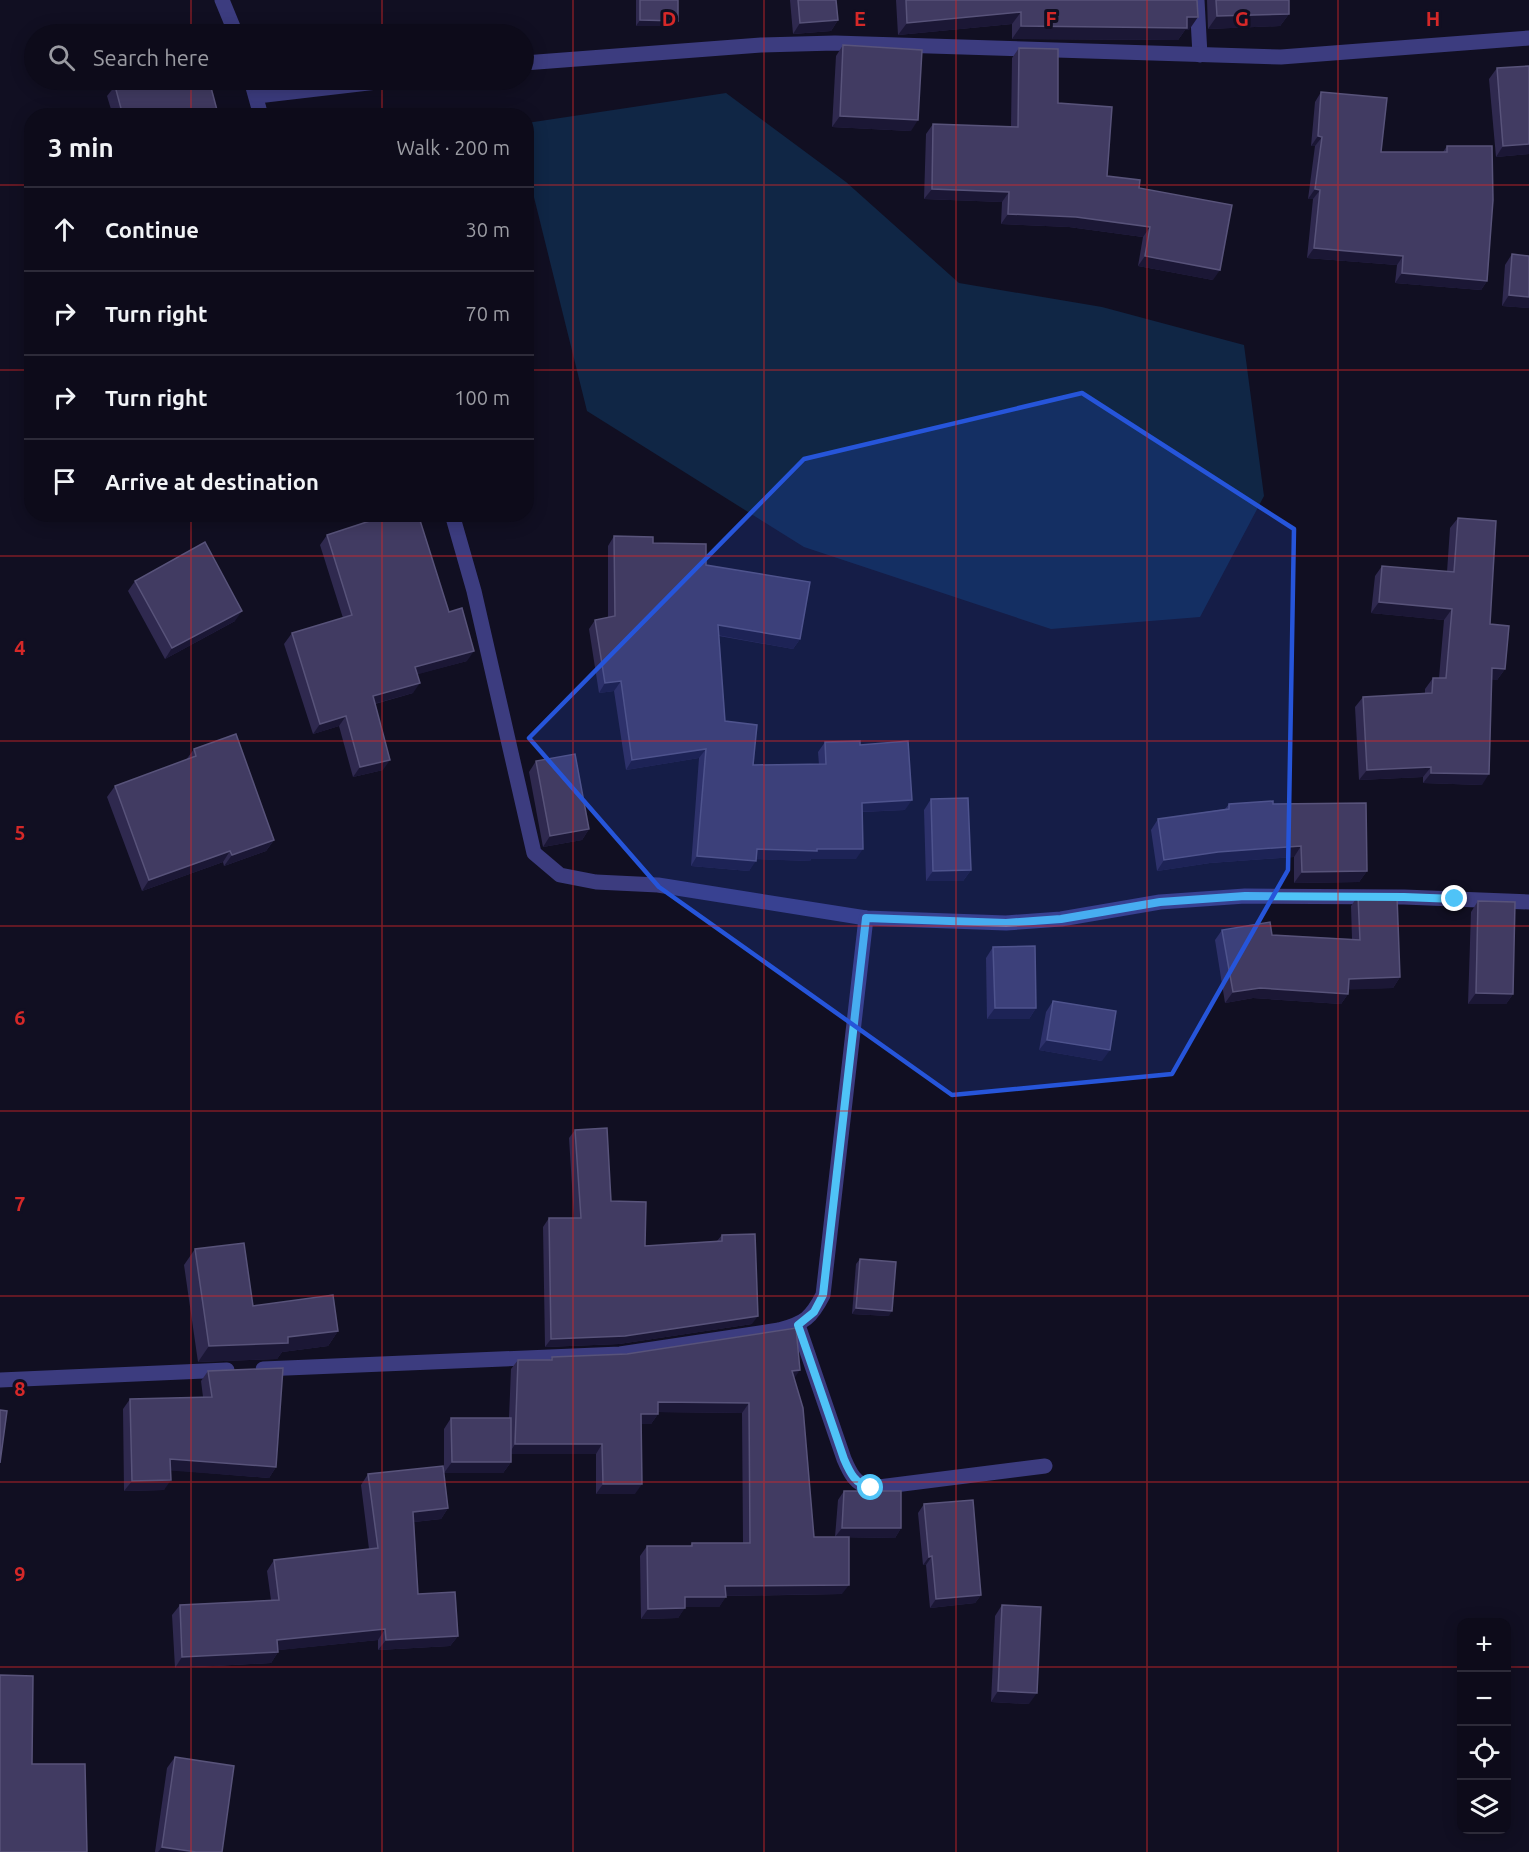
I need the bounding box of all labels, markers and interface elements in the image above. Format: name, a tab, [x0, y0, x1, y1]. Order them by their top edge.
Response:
text: D	[662, 7, 676, 30]
text: E	[854, 7, 866, 30]
text: F	[1045, 7, 1057, 30]
text: G	[1235, 7, 1249, 30]
text: H	[1426, 7, 1440, 30]
search box	[24, 24, 534, 90]
icon: search	[45, 41, 78, 74]
text: Search here	[93, 45, 209, 70]
text: 3 min	[48, 133, 114, 162]
text: Walk · 200 m	[397, 136, 510, 159]
icon: ahead	[48, 213, 81, 246]
text: Continue	[105, 217, 199, 242]
text: 30 m	[466, 218, 510, 241]
icon: right	[48, 297, 81, 330]
text: Turn right	[105, 301, 207, 326]
text: 70 m	[466, 302, 510, 325]
icon: right	[48, 381, 81, 414]
text: Turn right	[105, 385, 207, 410]
text: 100 m	[454, 386, 510, 409]
icon: arrive	[48, 465, 81, 498]
text: Arrive at destination	[105, 469, 319, 494]
text: 4	[14, 636, 26, 659]
text: 5	[14, 821, 26, 844]
route end	[1441, 885, 1467, 911]
text: 6	[14, 1006, 26, 1029]
text: 7	[14, 1192, 26, 1215]
text: 8	[14, 1377, 26, 1400]
route start	[857, 1474, 883, 1500]
text: 9	[14, 1562, 26, 1585]
map controls	[1457, 1618, 1511, 1834]
button: +	[1457, 1618, 1511, 1672]
button: −	[1457, 1672, 1511, 1726]
button: locate	[1457, 1726, 1511, 1780]
button: layers	[1457, 1780, 1511, 1834]

